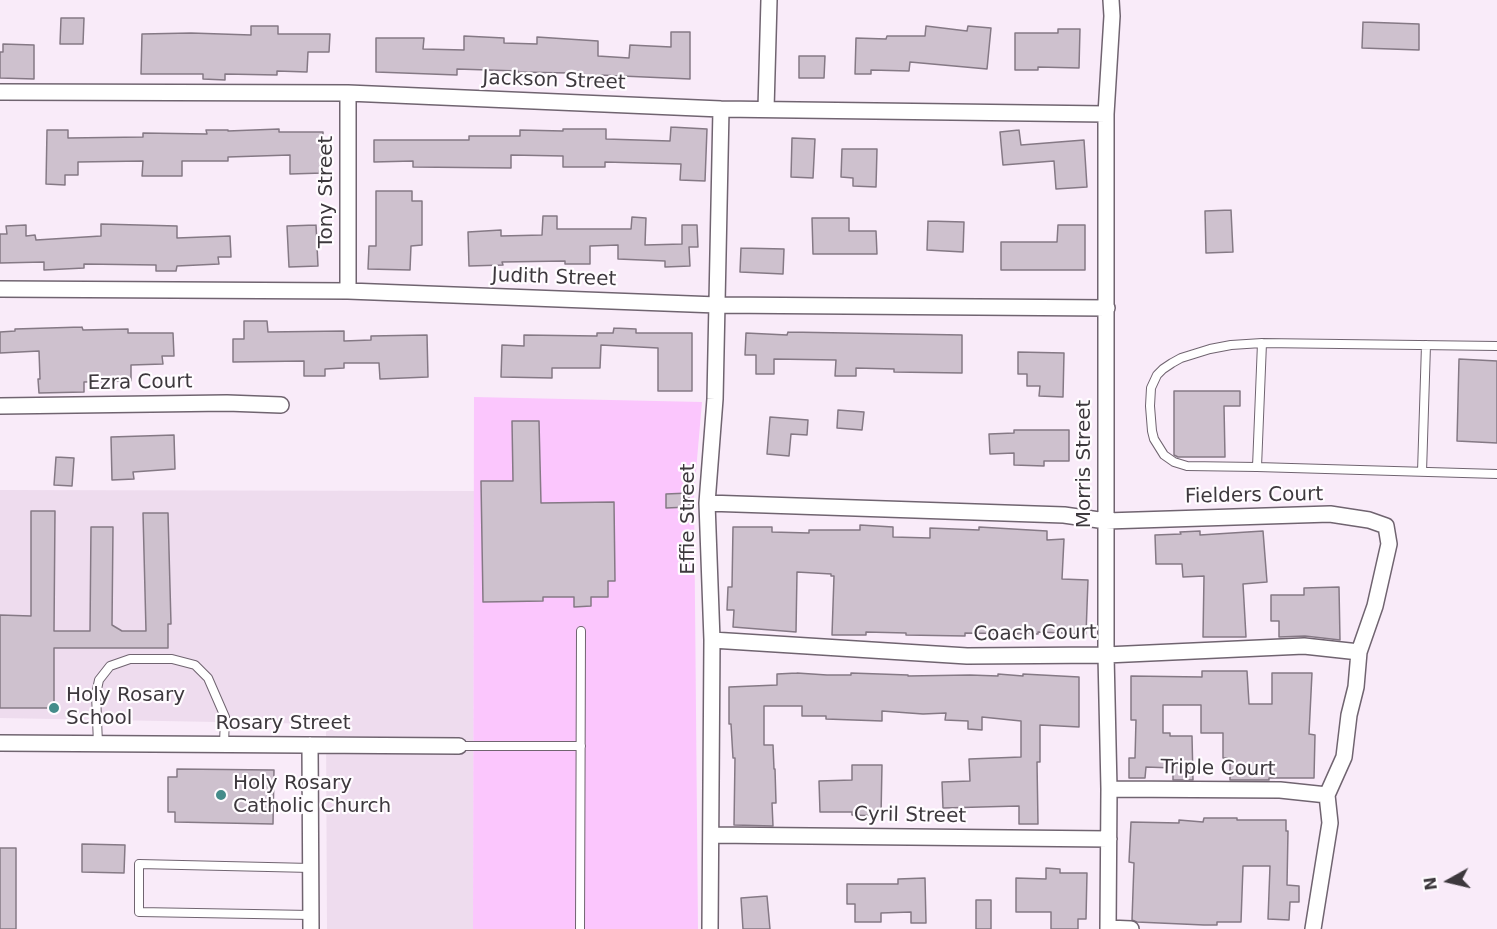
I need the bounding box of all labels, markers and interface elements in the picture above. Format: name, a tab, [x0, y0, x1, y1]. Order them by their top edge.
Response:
street label: Jackson Street	[482, 67, 626, 95]
street label: Tony Street	[315, 136, 339, 248]
street label: Judith Street	[491, 264, 617, 292]
street label: Ezra Court	[87, 370, 193, 396]
street label: Morris Street	[1073, 400, 1097, 528]
street label: Effie Street	[677, 463, 701, 575]
street label: Fielders Court	[1185, 483, 1323, 509]
street label: Coach Court	[973, 621, 1097, 647]
place label: Holy Rosary School	[66, 684, 185, 731]
marker: Holy Rosary School	[47, 701, 61, 715]
street label: Rosary Street	[215, 712, 351, 736]
street label: Triple Court	[1160, 756, 1276, 782]
place label: Holy Rosary Catholic Church	[233, 772, 391, 819]
marker: Holy Rosary Catholic Church	[214, 788, 228, 802]
street label: Cyril Street	[854, 803, 966, 829]
north arrow	[1419, 851, 1479, 911]
text: N	[1420, 876, 1441, 892]

